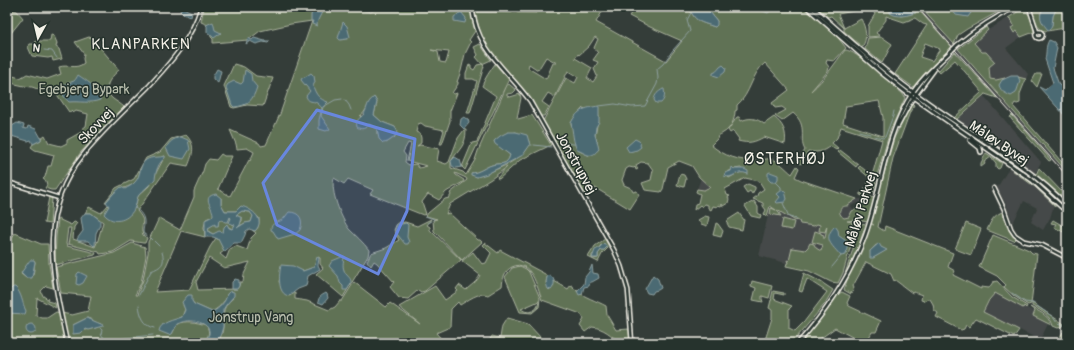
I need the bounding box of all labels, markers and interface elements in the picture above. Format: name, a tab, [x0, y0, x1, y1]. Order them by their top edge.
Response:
north arrow	[18, 18, 58, 58]
district label: KLANPARKEN	[91, 35, 191, 54]
text: N	[32, 40, 41, 54]
park label: Egebjerg Bypark	[38, 81, 130, 98]
street label: Skovvej	[75, 104, 117, 148]
street label: Måløv Byvej	[966, 117, 1032, 169]
street label: Jonstrupvej	[552, 129, 600, 197]
district label: ØSTERHØJ	[744, 149, 826, 169]
street label: Måløv Parkvej	[841, 169, 881, 249]
park label: Jonstrup Vang	[209, 309, 293, 326]

